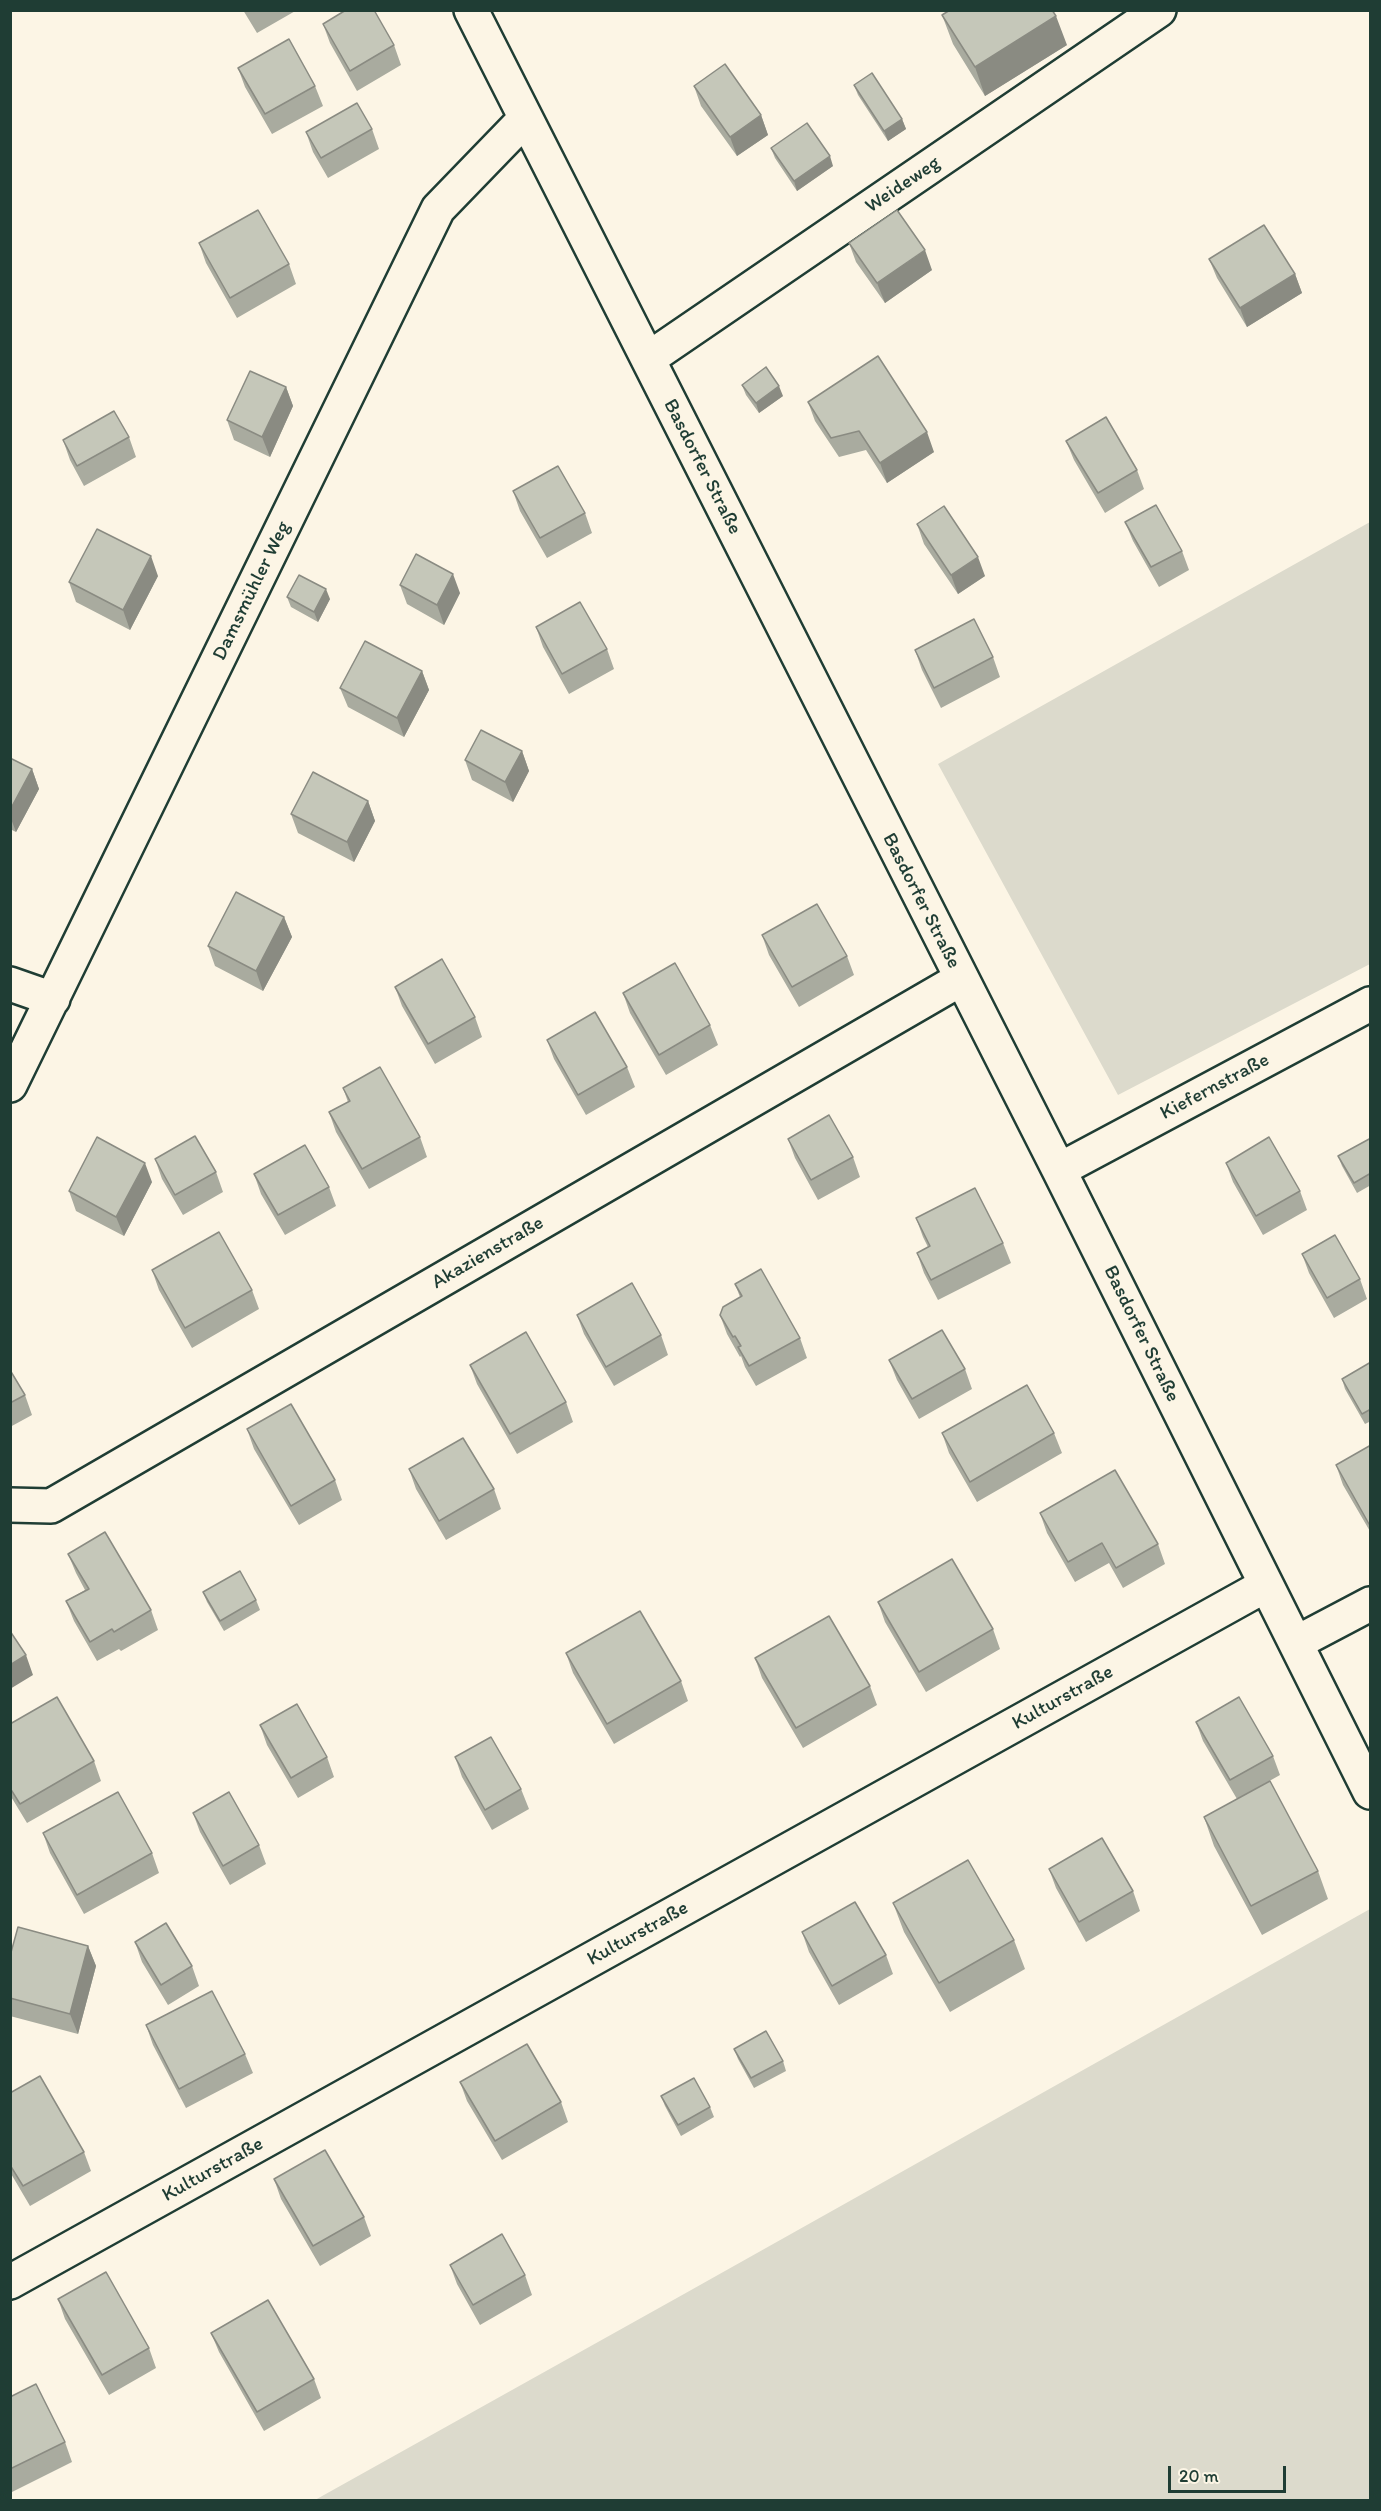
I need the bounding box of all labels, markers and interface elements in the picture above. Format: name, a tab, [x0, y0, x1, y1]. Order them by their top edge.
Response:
street label: Weideweg	[861, 151, 945, 219]
street label: Basdorfer Straße	[658, 395, 746, 539]
street label: Damsmühler Weg	[208, 517, 296, 665]
street label: Basdorfer Straße	[877, 829, 965, 973]
street label: Kiefernstraße	[1156, 1048, 1274, 1126]
street label: Akazienstraße	[428, 1211, 548, 1295]
street label: Basdorfer Straße	[1098, 1262, 1184, 1406]
street label: Kulturstraße	[1008, 1660, 1118, 1736]
street label: Kulturstraße	[583, 1896, 693, 1972]
street label: Kulturstraße	[158, 2132, 268, 2208]
scale bar	[1171, 2454, 1290, 2492]
text: 20 m	[1179, 2465, 1219, 2487]

